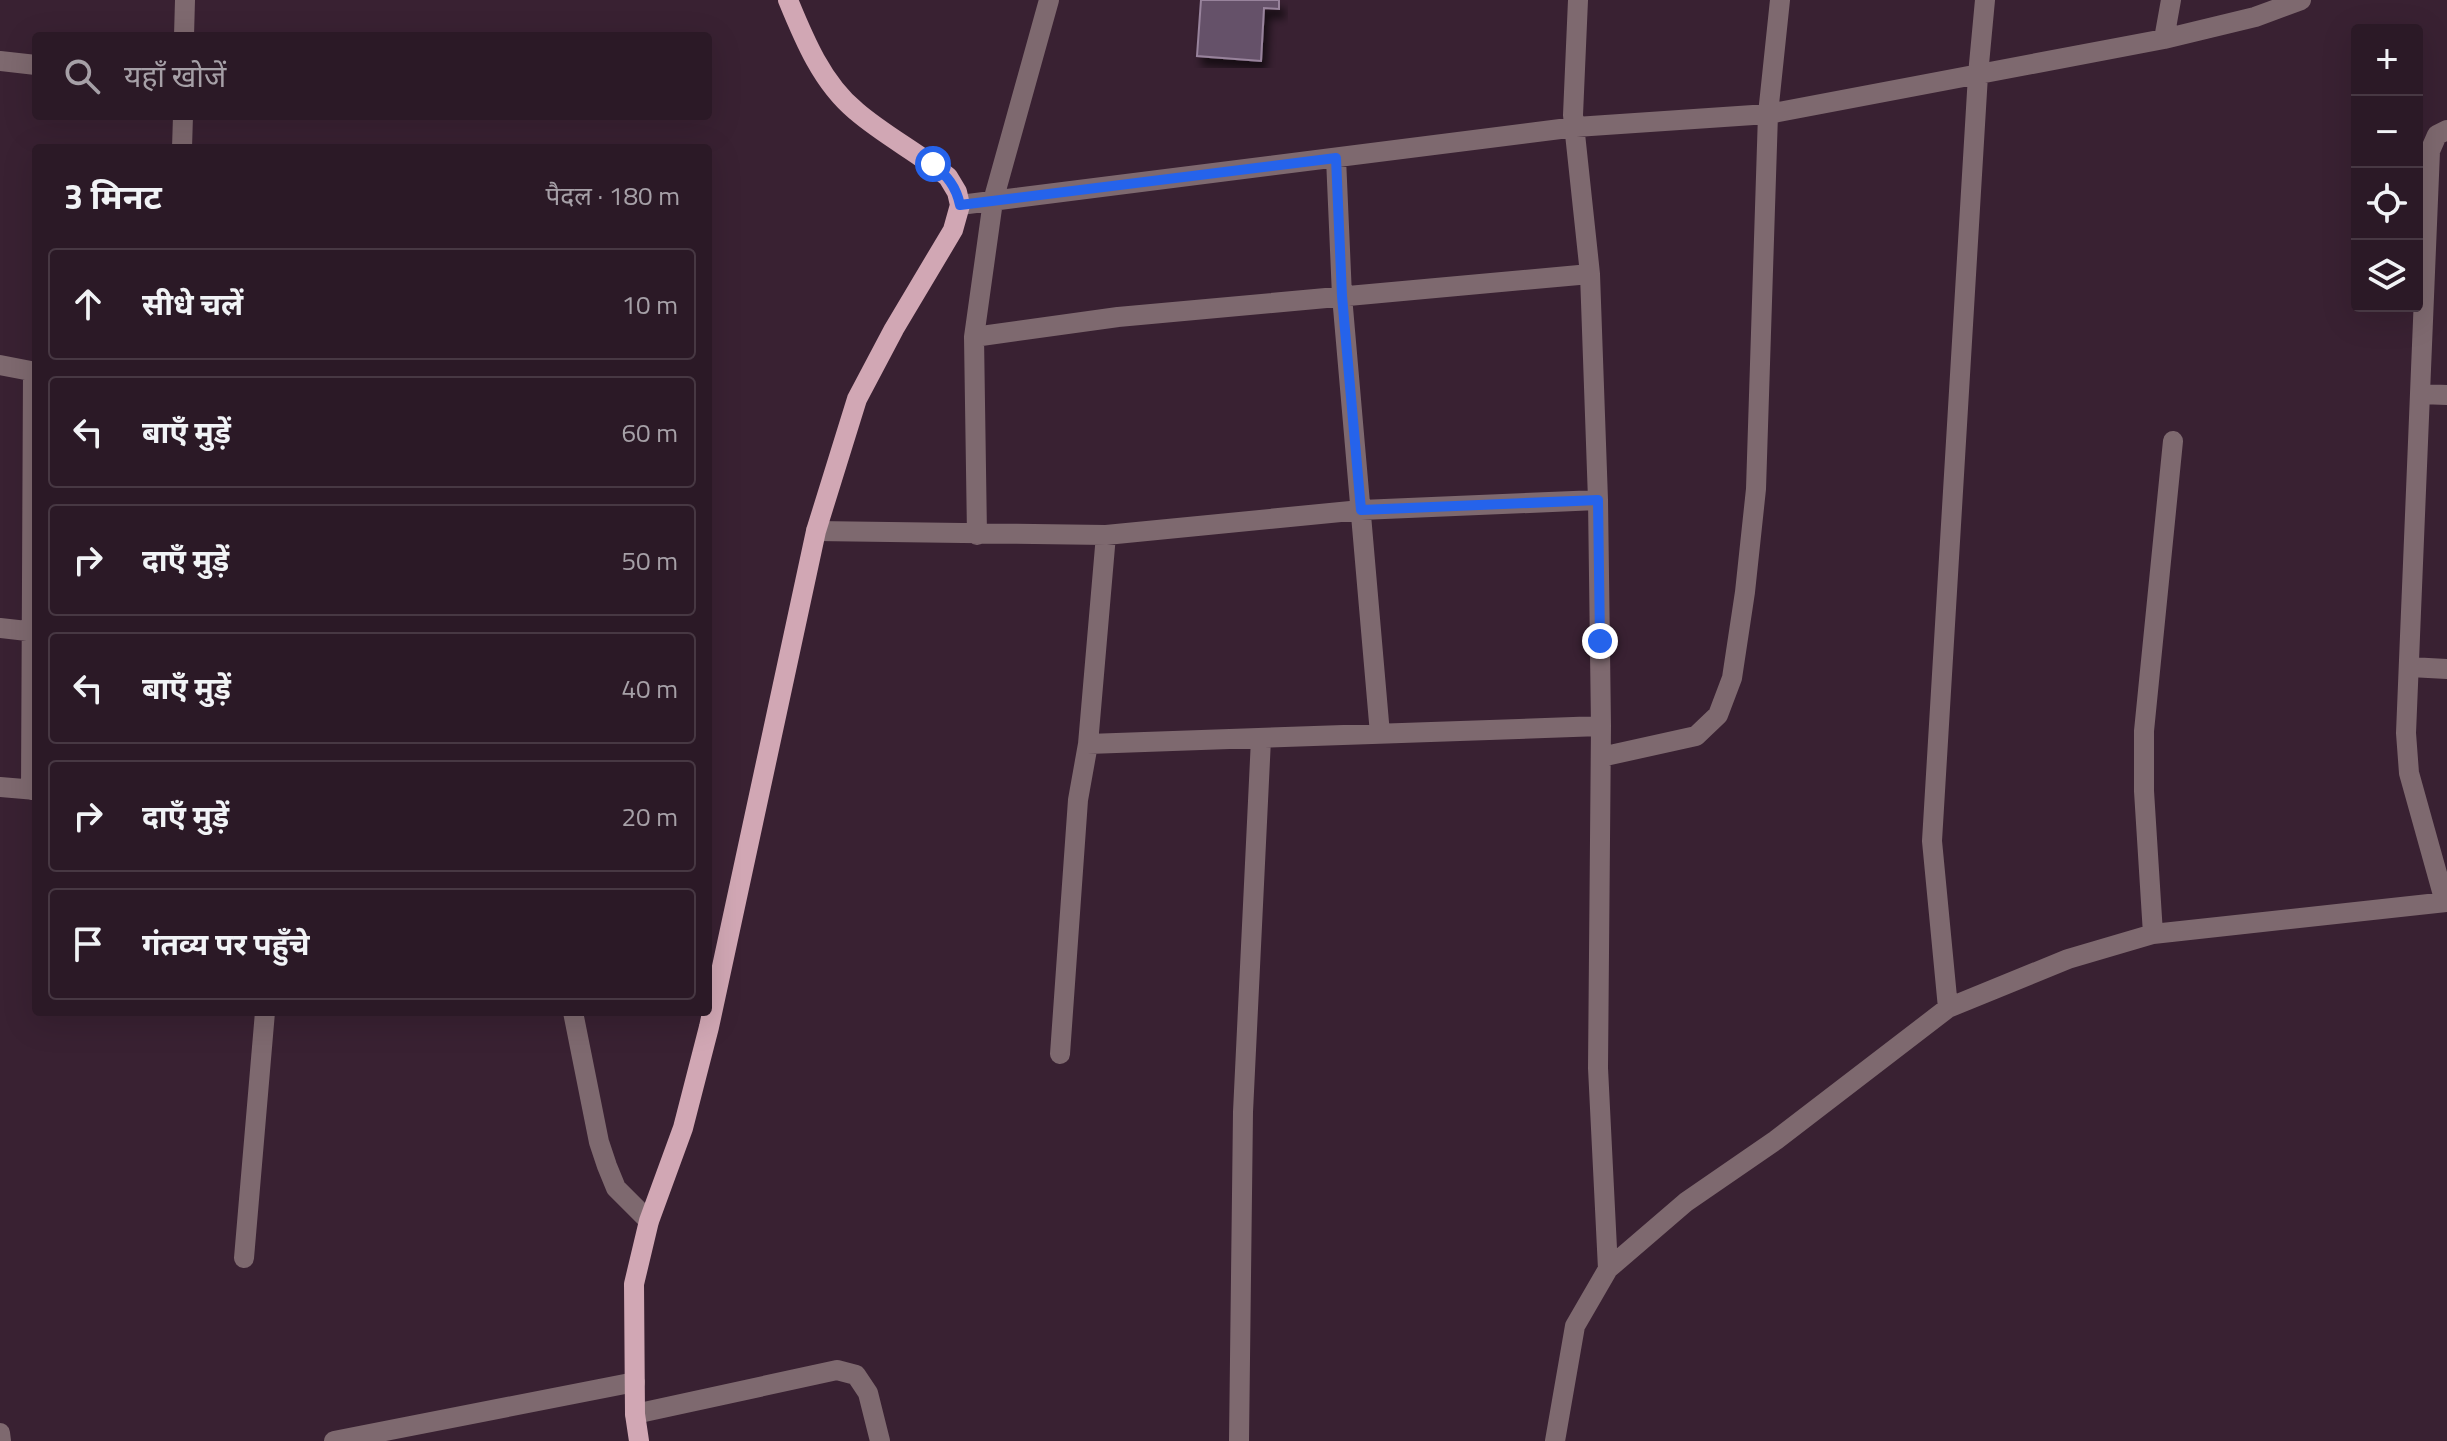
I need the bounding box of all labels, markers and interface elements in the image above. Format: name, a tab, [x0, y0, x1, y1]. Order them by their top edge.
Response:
map controls	[2351, 24, 2423, 312]
button: +	[2351, 24, 2423, 96]
search box	[32, 32, 712, 120]
text: यहाँ खोजें	[124, 53, 226, 99]
icon: search	[60, 54, 104, 98]
button: −	[2351, 96, 2423, 168]
route start	[915, 146, 951, 182]
button: locate	[2351, 168, 2423, 240]
text: 3 मिनट	[64, 170, 162, 222]
text: पैदल · 180 m	[546, 176, 680, 215]
button: layers	[2351, 240, 2423, 312]
text: सीधे चलें	[142, 281, 243, 327]
icon: ahead	[66, 282, 110, 326]
text: 10 m	[621, 285, 678, 324]
text: बाएँ मुड़ें	[142, 409, 231, 455]
icon: left	[66, 410, 110, 454]
text: 60 m	[621, 413, 678, 452]
text: दाएँ मुड़ें	[142, 537, 229, 583]
icon: right	[66, 538, 110, 582]
text: 50 m	[621, 541, 678, 580]
route end	[1582, 623, 1618, 659]
text: बाएँ मुड़ें	[142, 665, 231, 711]
icon: left	[66, 666, 110, 710]
text: 40 m	[621, 669, 678, 708]
text: दाएँ मुड़ें	[142, 793, 229, 839]
icon: right	[66, 794, 110, 838]
text: 20 m	[621, 797, 678, 836]
text: गंतव्य पर पहुँचे	[142, 921, 309, 967]
icon: arrive	[66, 922, 110, 966]

